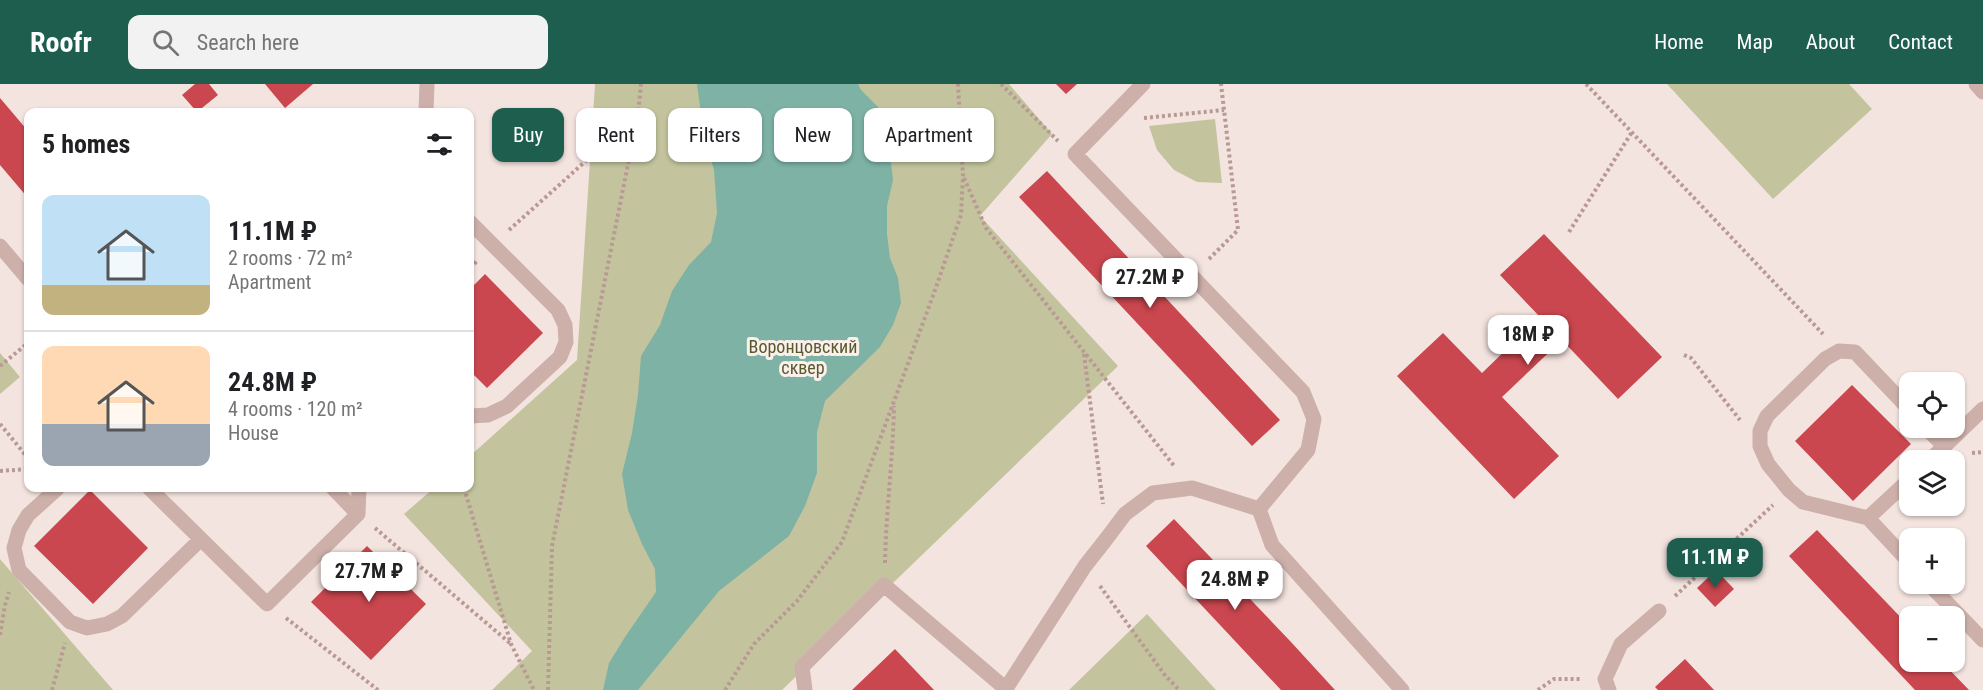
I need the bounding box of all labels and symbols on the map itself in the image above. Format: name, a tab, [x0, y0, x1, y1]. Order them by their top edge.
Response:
pin: 27.2M ₽	[1095, 258, 1205, 309]
pin: 18M ₽	[1486, 315, 1570, 366]
park label: Воронцовский сквер	[749, 336, 857, 378]
pin: 11.1M ₽	[1660, 538, 1770, 589]
pin: 27.7M ₽	[314, 552, 424, 603]
pin: 24.8M ₽	[1180, 560, 1290, 611]

